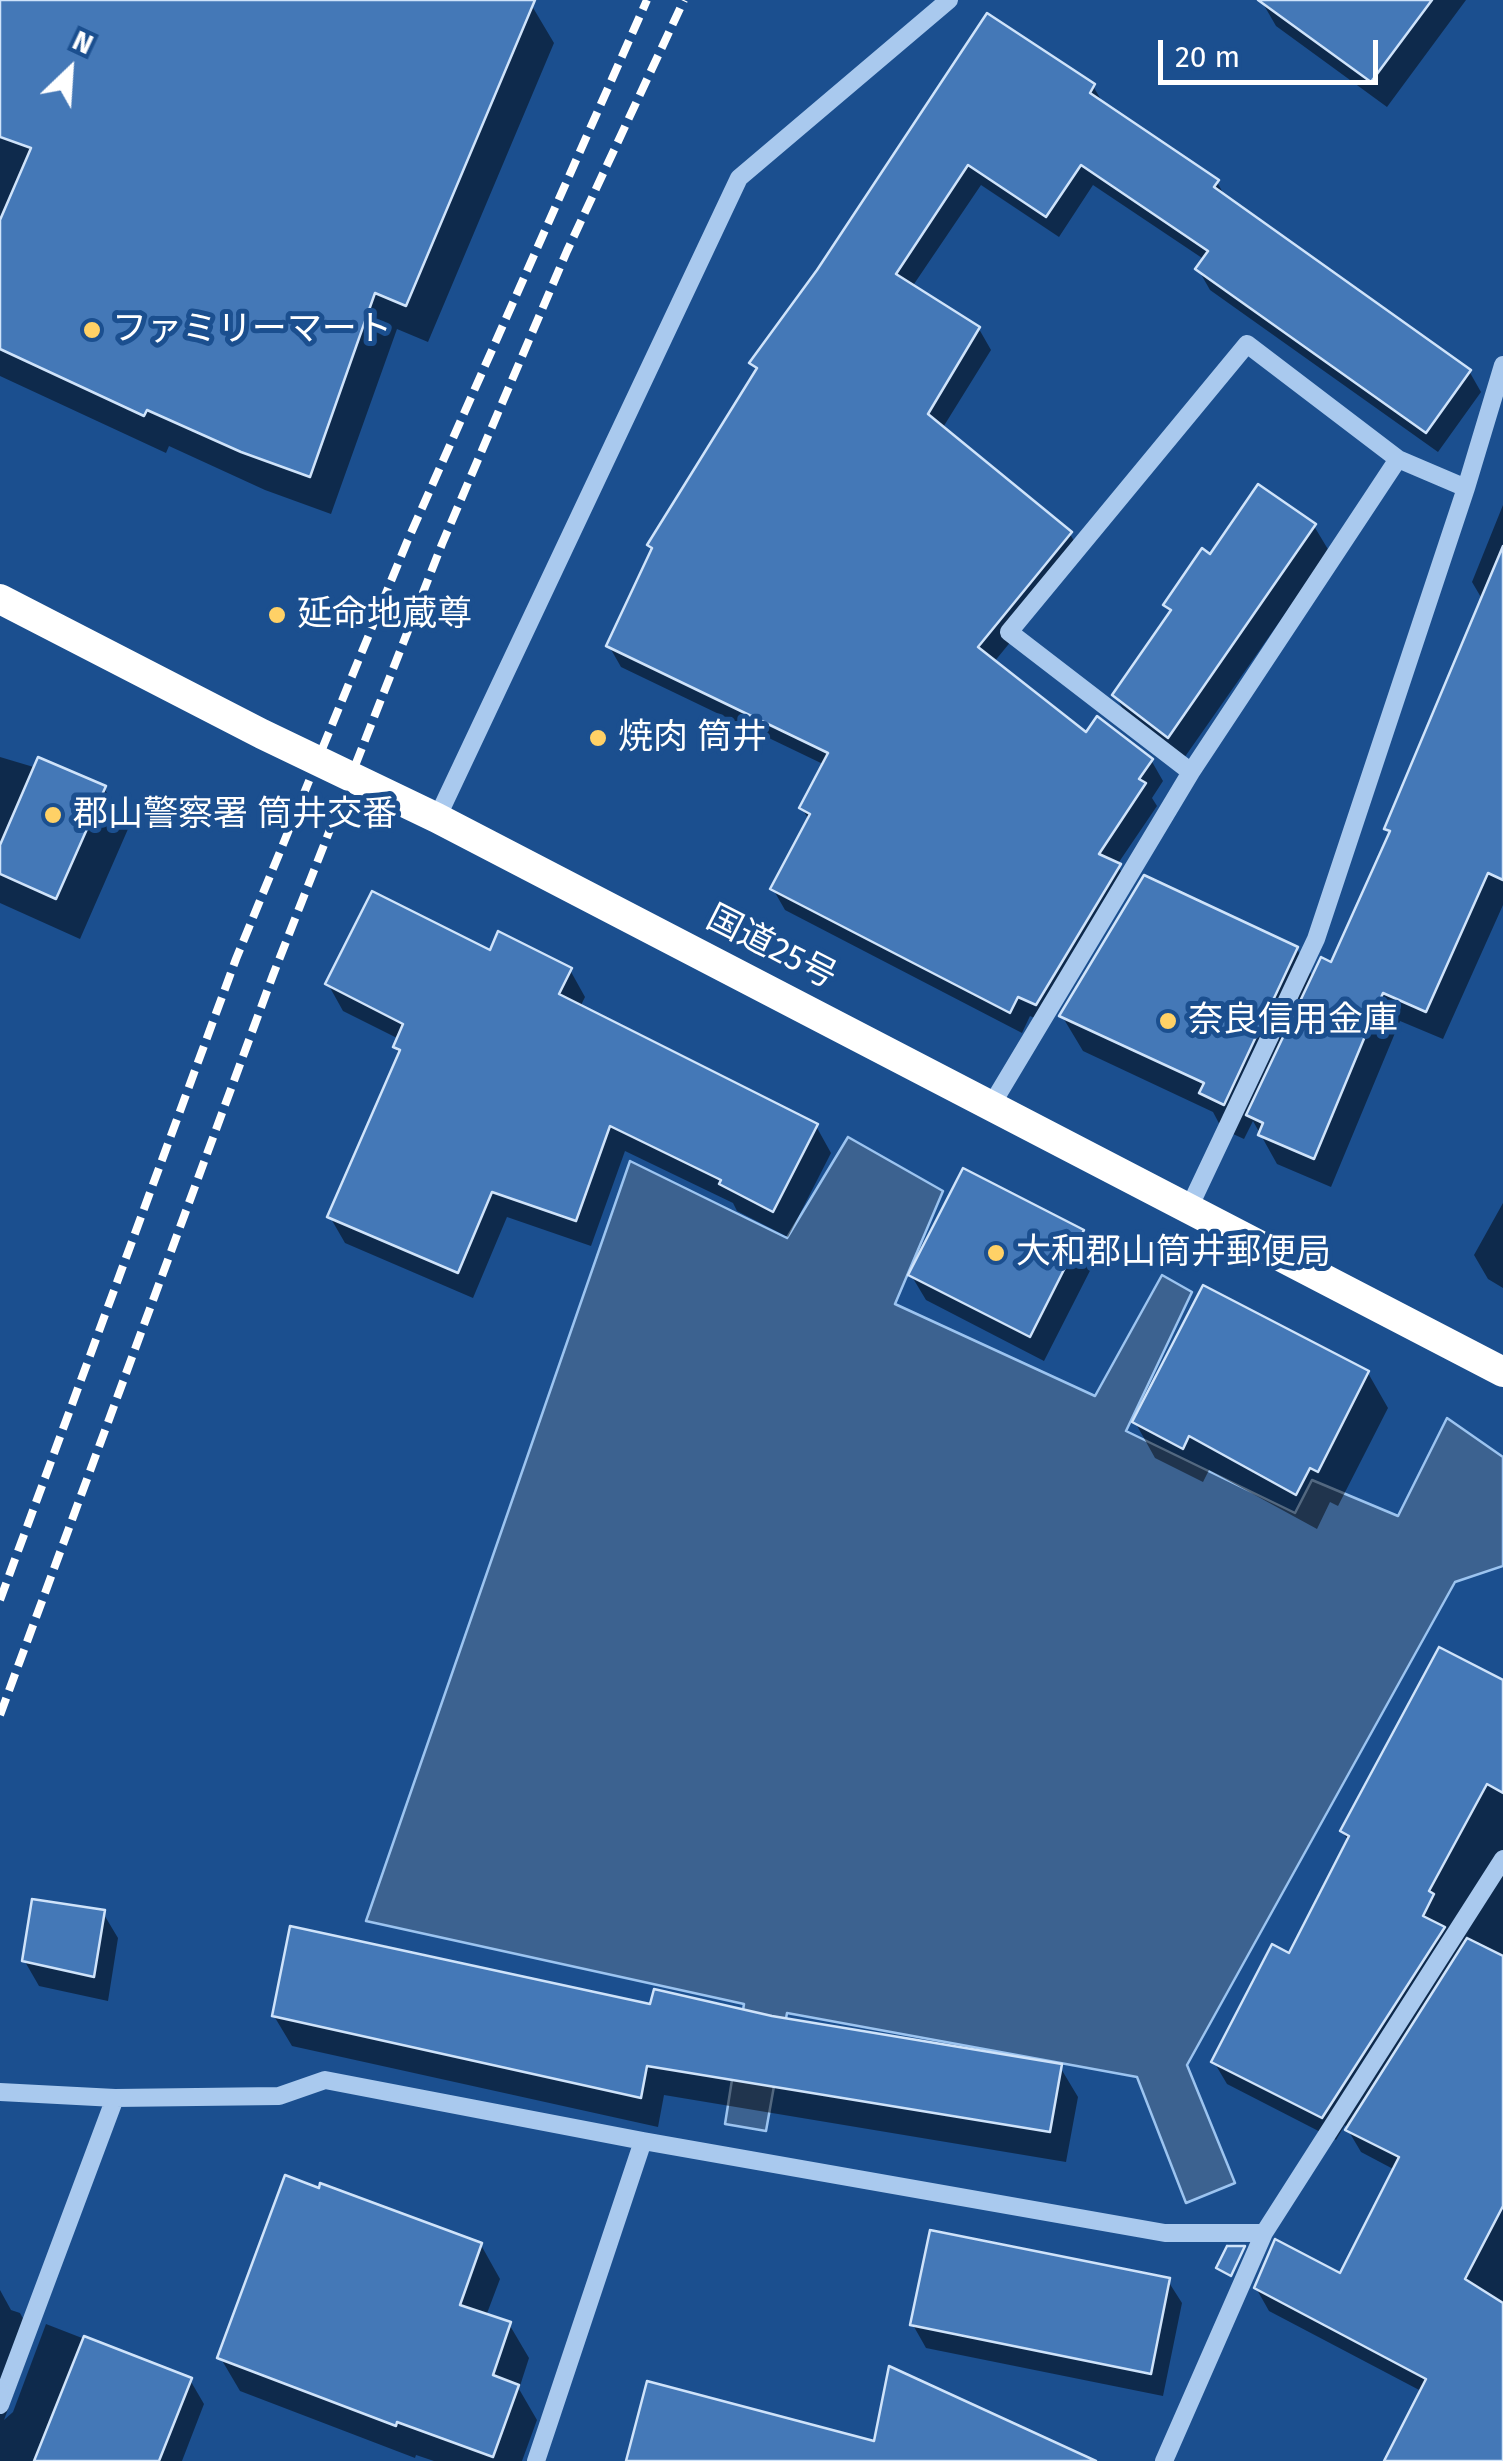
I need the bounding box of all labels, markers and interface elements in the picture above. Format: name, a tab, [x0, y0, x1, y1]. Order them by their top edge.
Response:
north arrow	[20, 20, 120, 120]
scale bar	[1163, 20, 1383, 82]
text: N	[67, 23, 98, 61]
text: 20 m	[1175, 39, 1240, 75]
place label: ファミリーマート	[112, 309, 392, 351]
marker: ファミリーマート	[81, 319, 103, 341]
place label: 延命地蔵尊	[297, 594, 472, 636]
marker: 延命地蔵尊	[266, 604, 288, 626]
place label: 焼肉 筒井	[618, 717, 767, 759]
marker: 焼肉 筒井	[587, 727, 609, 749]
place label: 郡山警察署 筒井交番	[73, 794, 397, 836]
marker: 郡山警察署 筒井交番	[42, 804, 64, 826]
street label: 国道25号	[699, 898, 843, 998]
place label: 奈良信用金庫	[1188, 1000, 1398, 1042]
marker: 奈良信用金庫	[1157, 1010, 1179, 1032]
place label: 大和郡山筒井郵便局	[1016, 1232, 1331, 1274]
marker: 大和郡山筒井郵便局	[985, 1242, 1007, 1264]

